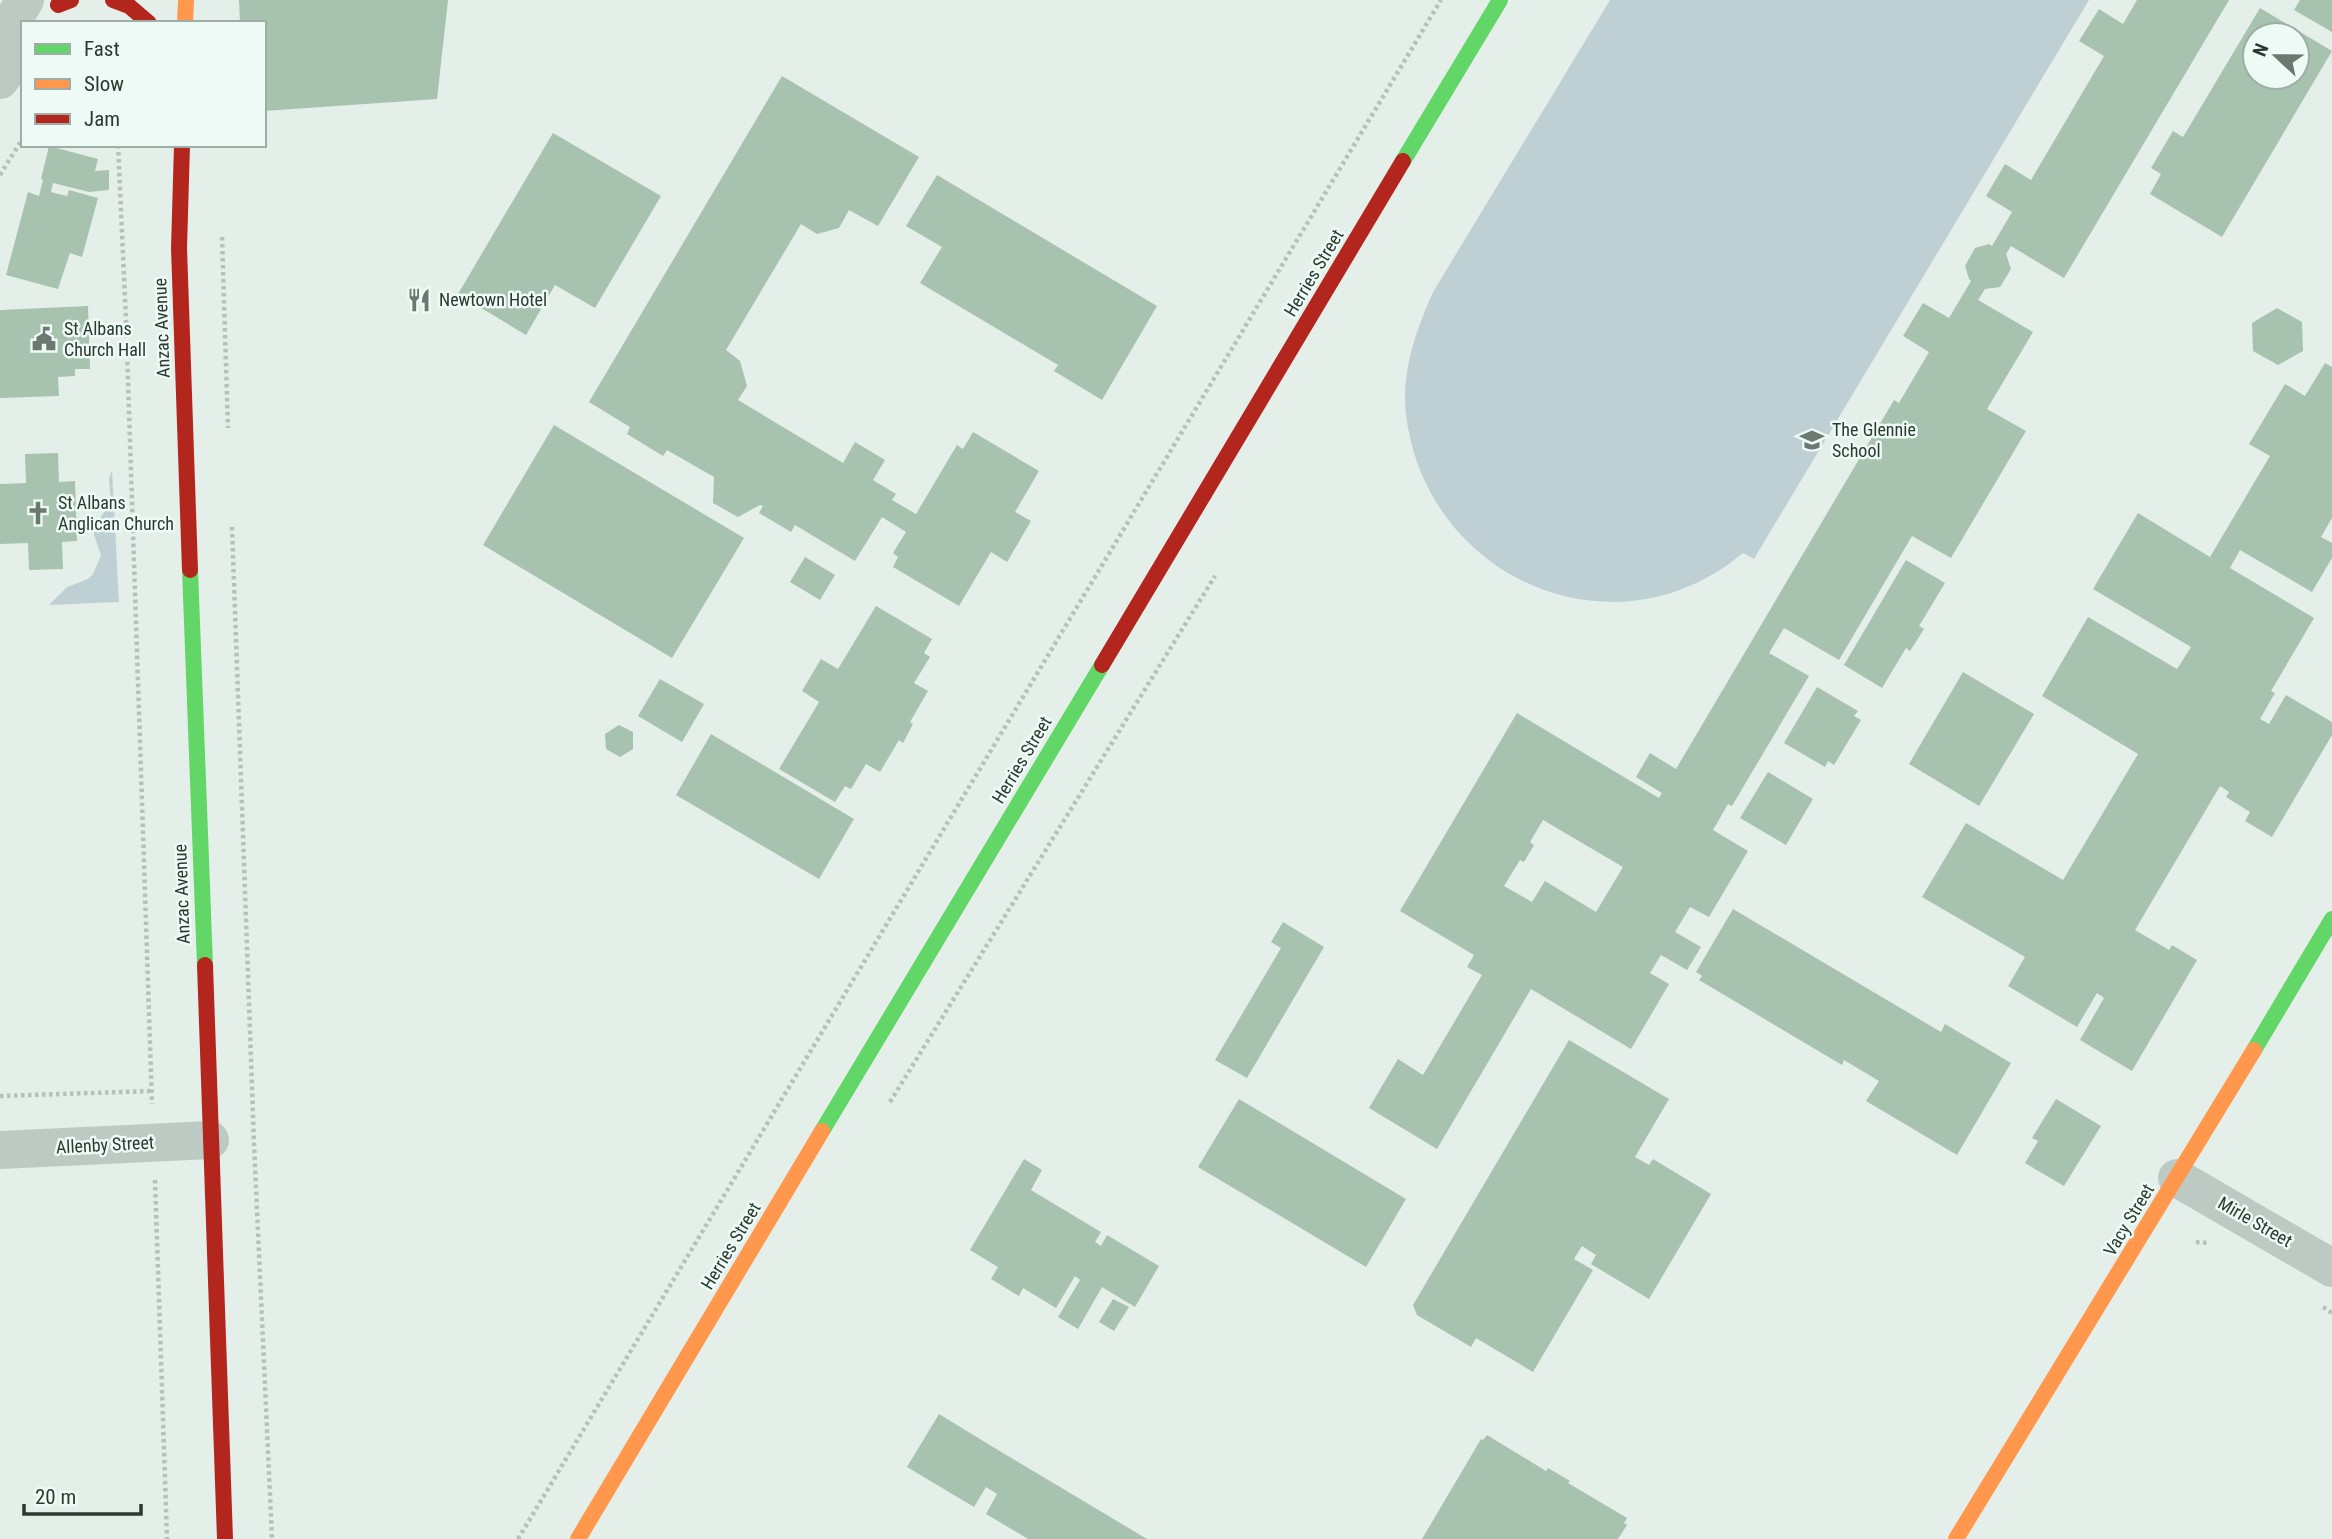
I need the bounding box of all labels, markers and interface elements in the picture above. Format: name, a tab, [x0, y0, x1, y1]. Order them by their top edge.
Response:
legend	[21, 21, 266, 147]
north arrow	[2241, 21, 2311, 91]
text: Fast	[84, 37, 120, 61]
text: N	[2248, 40, 2274, 60]
text: Slow	[84, 72, 124, 96]
text: Jam	[84, 107, 120, 131]
street label: Herries Street	[1279, 225, 1348, 320]
street label: Anzac Avenue	[149, 278, 174, 378]
restaurant icon: Newtown Hotel	[405, 286, 433, 314]
place label: Newtown Hotel	[439, 289, 547, 310]
place label: St Albans Church Hall	[64, 318, 146, 360]
public building icon: St Albans Church Hall	[30, 325, 58, 353]
place label: The Glennie School	[1832, 419, 1916, 461]
school or university icon: The Glennie School	[1798, 426, 1826, 454]
place label: St Albans Anglican Church	[58, 492, 174, 534]
church icon: St Albans Anglican Church	[24, 499, 52, 527]
street label: Herries Street	[987, 712, 1056, 807]
street label: Anzac Avenue	[169, 844, 194, 944]
street label: Allenby Street	[55, 1131, 155, 1158]
street label: Vacy Street	[2099, 1180, 2158, 1260]
street label: Mirle Street	[2214, 1192, 2296, 1251]
street label: Herries Street	[696, 1198, 765, 1293]
scale bar	[24, 1472, 142, 1516]
text: 20 m	[35, 1485, 76, 1509]

